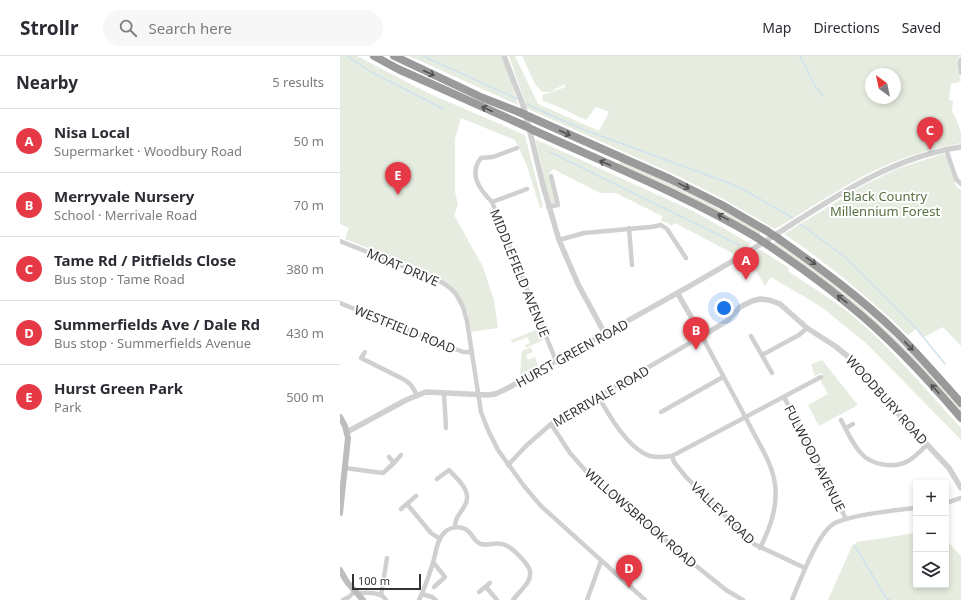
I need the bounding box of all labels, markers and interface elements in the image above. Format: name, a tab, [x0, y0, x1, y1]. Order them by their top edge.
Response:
search box	[103, 10, 383, 46]
text: Strollr	[20, 15, 79, 41]
icon: search	[117, 17, 139, 39]
text: Search here	[149, 18, 232, 38]
text: Map	[762, 18, 791, 37]
text: Directions	[813, 18, 880, 37]
text: Saved	[902, 18, 941, 37]
north arrow	[865, 68, 901, 104]
one-way arrow	[422, 70, 434, 77]
text: Nearby	[16, 71, 78, 94]
text: 5 results	[272, 73, 324, 91]
one-way arrow	[481, 105, 493, 112]
pin: C	[917, 117, 943, 150]
text: Nisa Local	[54, 122, 130, 142]
one-way arrow	[559, 129, 571, 137]
text: A	[25, 132, 34, 150]
text: 50 m	[294, 132, 324, 150]
text: Supermarket · Woodbury Road	[54, 142, 242, 160]
one-way arrow	[599, 158, 611, 166]
pin: E	[385, 162, 411, 195]
one-way arrow	[678, 183, 690, 190]
text: Merryvale Nursery	[54, 186, 194, 206]
park label: Black Country Millennium Forest	[830, 187, 940, 220]
text: B	[25, 196, 33, 214]
text: 70 m	[294, 196, 324, 214]
text: School · Merrivale Road	[54, 206, 197, 224]
street label: MIDDLEFIELD AVENUE	[486, 206, 554, 340]
one-way arrow	[717, 213, 729, 221]
street label: MOAT DRIVE	[364, 244, 442, 290]
pin: A	[733, 247, 759, 280]
text: Tame Rd / Pitfields Close	[54, 250, 236, 270]
one-way arrow	[805, 257, 816, 265]
text: C	[25, 260, 33, 278]
text: 380 m	[286, 260, 324, 278]
text: Bus stop · Tame Road	[54, 270, 185, 288]
one-way arrow	[836, 294, 847, 303]
your location	[714, 298, 734, 318]
street label: WESTFIELD ROAD	[352, 301, 458, 357]
text: Summerfields Ave / Dale Rd	[54, 314, 260, 334]
street label: HURST GREEN ROAD	[513, 315, 631, 391]
pin: B	[683, 317, 709, 350]
text: D	[24, 324, 34, 342]
text: 430 m	[286, 324, 324, 342]
text: Bus stop · Summerfields Avenue	[54, 334, 251, 352]
one-way arrow	[904, 341, 914, 351]
street label: WOODBURY ROAD	[842, 352, 932, 448]
street label: MERRIVALE ROAD	[550, 361, 652, 431]
text: Hurst Green Park	[54, 378, 183, 398]
one-way arrow	[931, 384, 940, 394]
text: E	[25, 388, 33, 406]
text: 500 m	[286, 388, 324, 406]
text: Park	[54, 398, 81, 416]
street label: FULWOOD AVENUE	[780, 402, 850, 514]
street label: WILLOWSBROOK ROAD	[582, 465, 700, 571]
street label: VALLEY ROAD	[687, 478, 759, 548]
map controls	[913, 480, 949, 588]
button: +	[913, 480, 949, 516]
button: −	[913, 516, 949, 552]
button: layers	[913, 552, 949, 588]
pin: D	[616, 555, 642, 588]
scale bar	[352, 572, 421, 591]
text: 100 m	[358, 573, 390, 588]

